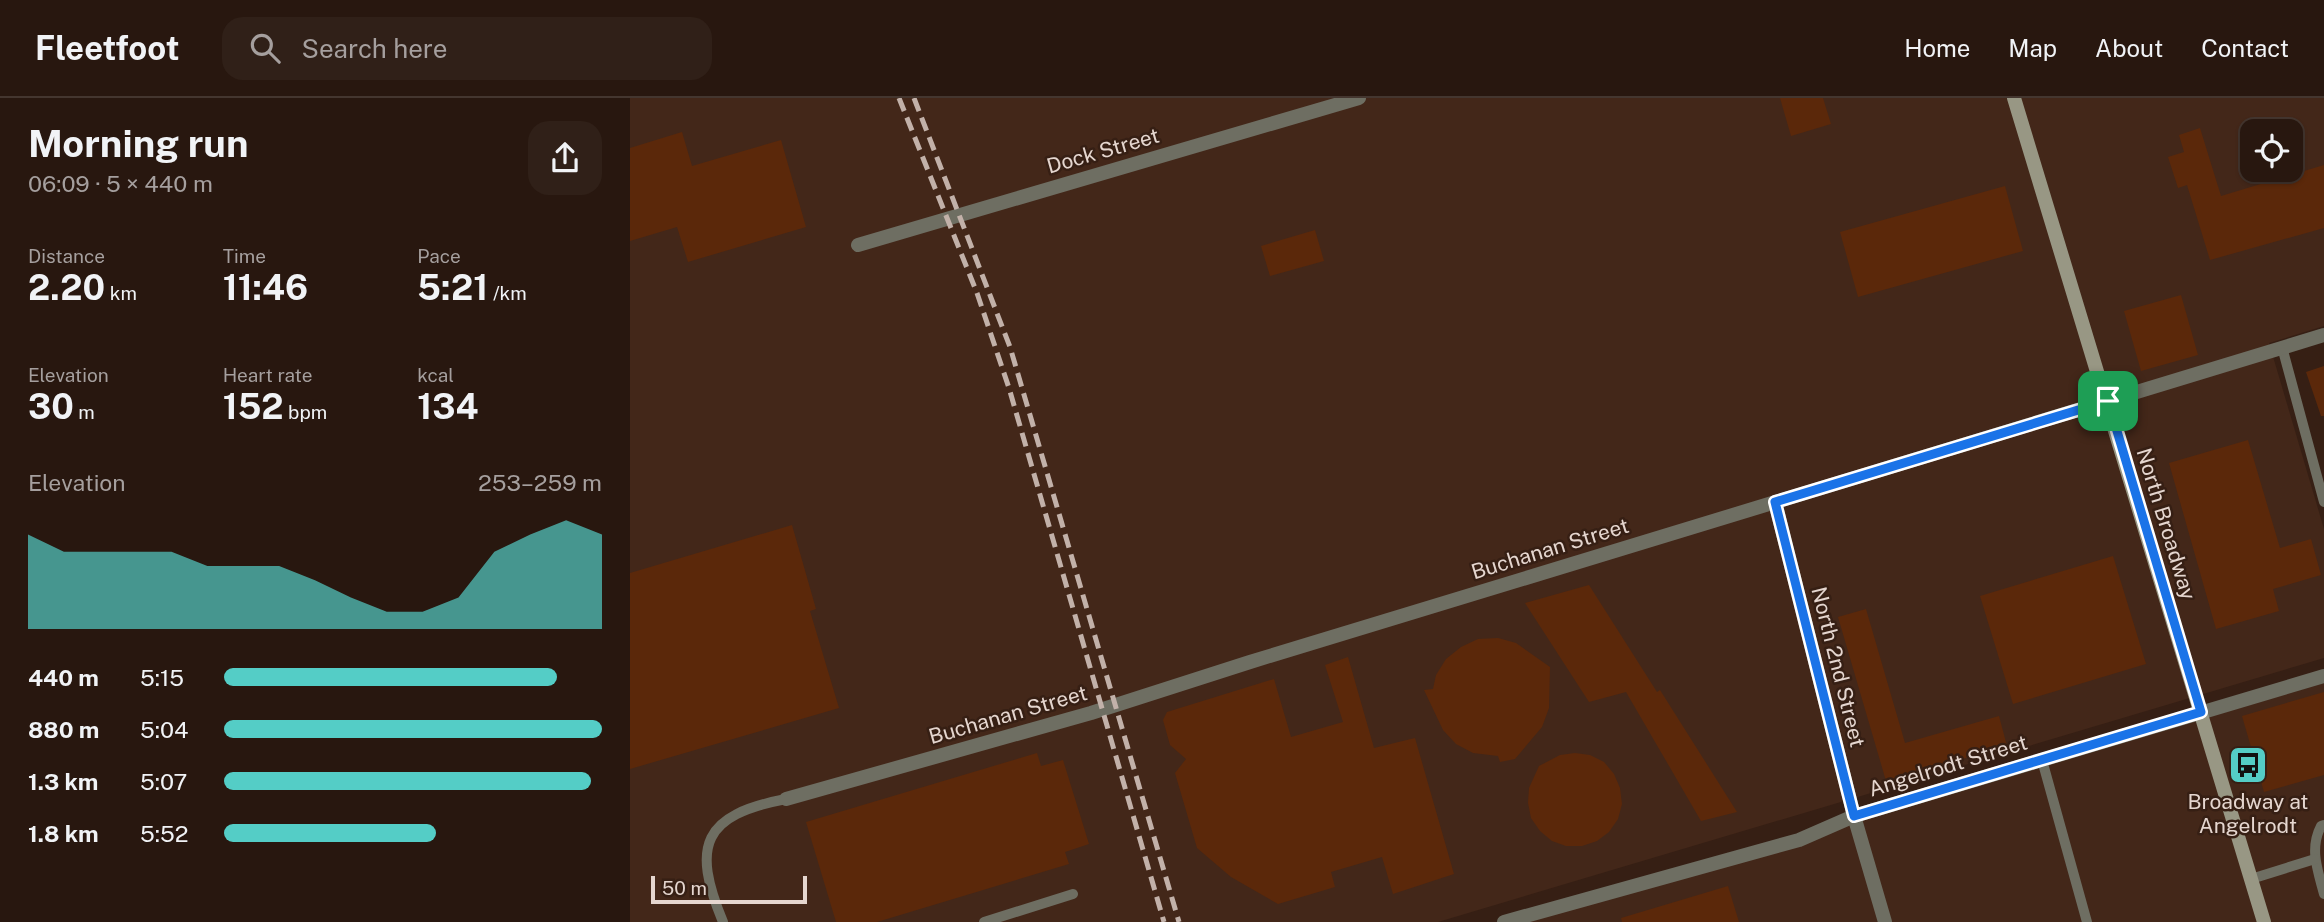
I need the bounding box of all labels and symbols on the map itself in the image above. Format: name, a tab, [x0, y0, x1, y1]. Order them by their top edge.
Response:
street label: Dock Street	[1044, 123, 1162, 179]
pin	[2078, 371, 2138, 431]
street label: North Broadway	[2132, 445, 2201, 603]
street label: Buchanan Street	[1468, 513, 1632, 584]
street label: North 2nd Street	[1806, 584, 1871, 750]
street label: Buchanan Street	[926, 680, 1090, 749]
street label: Angelrodt Street	[1865, 729, 2030, 802]
bus stop icon: Broadway at Angelrodt	[2227, 744, 2269, 786]
place label: Broadway at Angelrodt	[2188, 789, 2309, 838]
scale bar	[651, 873, 807, 905]

